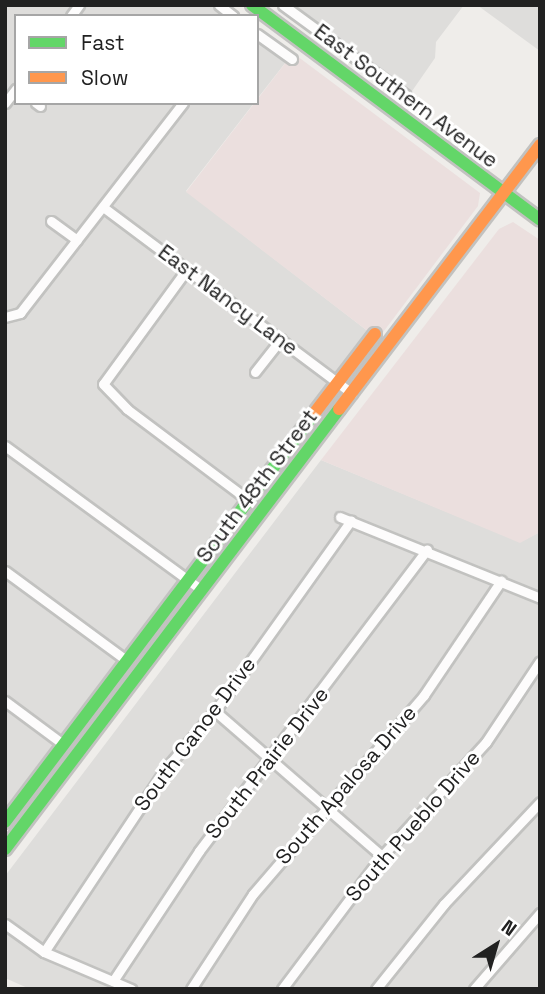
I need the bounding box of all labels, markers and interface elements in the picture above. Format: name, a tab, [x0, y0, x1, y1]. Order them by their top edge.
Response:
legend	[14, 14, 259, 105]
street label: East Southern Avenue	[309, 19, 503, 173]
text: Fast	[81, 29, 125, 56]
text: Slow	[81, 64, 129, 91]
street label: East Nancy Lane	[153, 239, 303, 361]
street label: South 48th Street	[191, 405, 323, 567]
street label: South Canoe Drive	[129, 652, 261, 816]
street label: South Prairie Drive	[200, 682, 334, 844]
street label: South Apalosa Drive	[270, 700, 422, 870]
street label: South Pueblo Drive	[341, 745, 485, 907]
north arrow	[461, 910, 531, 980]
text: N	[496, 914, 522, 942]

